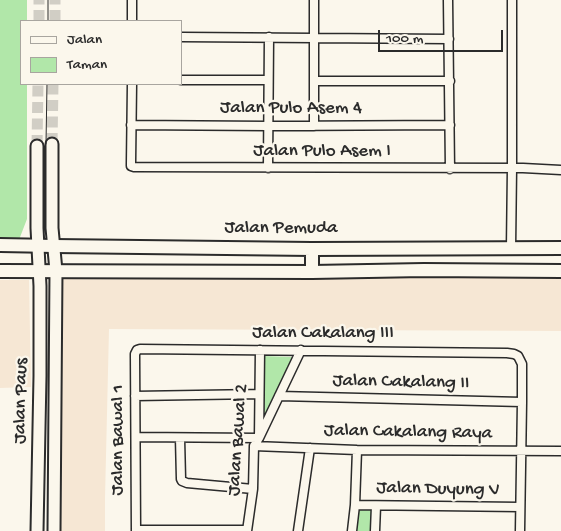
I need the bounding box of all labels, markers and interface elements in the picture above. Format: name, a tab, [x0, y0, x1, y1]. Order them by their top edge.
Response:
legend	[20, 20, 182, 85]
scale bar	[381, 20, 506, 52]
text: 100 m	[386, 30, 423, 48]
text: Jalan	[67, 31, 102, 49]
text: Taman	[67, 56, 107, 74]
street label: Jalan Pulo Asem 4	[220, 98, 362, 120]
street label: Jalan Pulo Asem I	[253, 141, 391, 163]
street label: Jalan Pemuda	[224, 218, 338, 240]
street label: Jalan Cakalang III	[252, 323, 394, 345]
street label: Jalan Paus	[10, 358, 34, 444]
street label: Jalan Cakalang II	[332, 370, 470, 396]
street label: Jalan Bawal 2	[224, 383, 254, 497]
street label: Jalan Bawal 1	[108, 385, 130, 495]
street label: Jalan Cakalang Raya	[324, 420, 492, 446]
street label: Jalan Duyung V	[376, 478, 500, 502]

